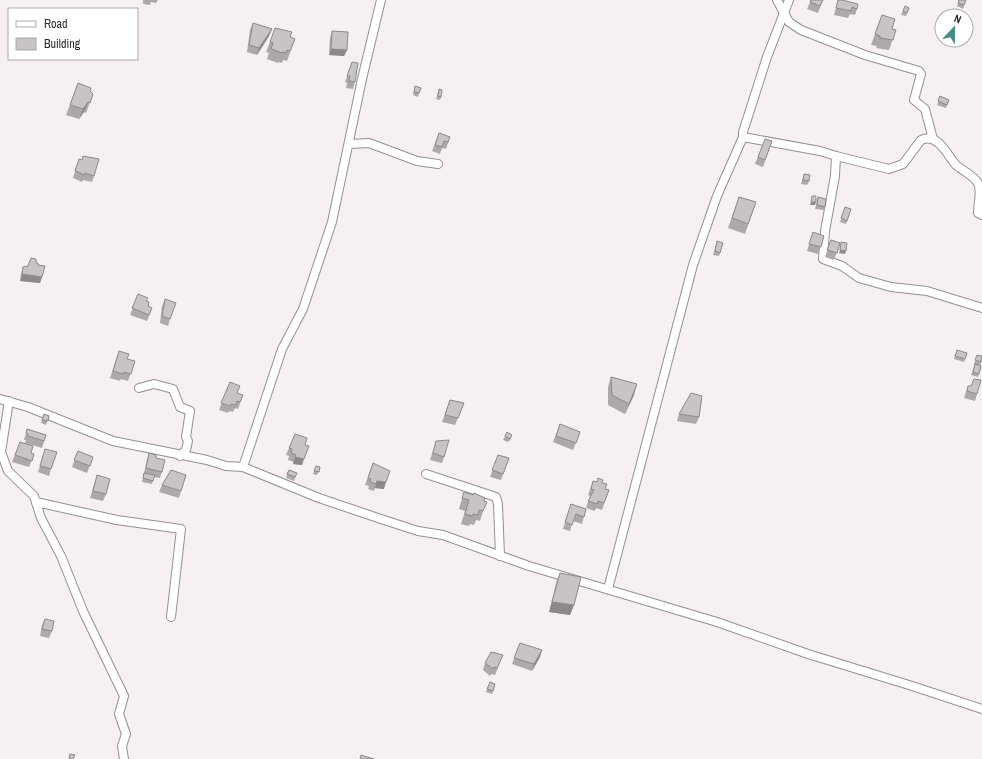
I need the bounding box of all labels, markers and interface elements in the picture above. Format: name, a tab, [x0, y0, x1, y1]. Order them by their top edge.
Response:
legend	[8, 8, 138, 60]
north arrow	[934, 8, 974, 48]
text: N	[952, 11, 963, 26]
text: Road	[44, 16, 68, 32]
text: Building	[44, 36, 81, 52]

